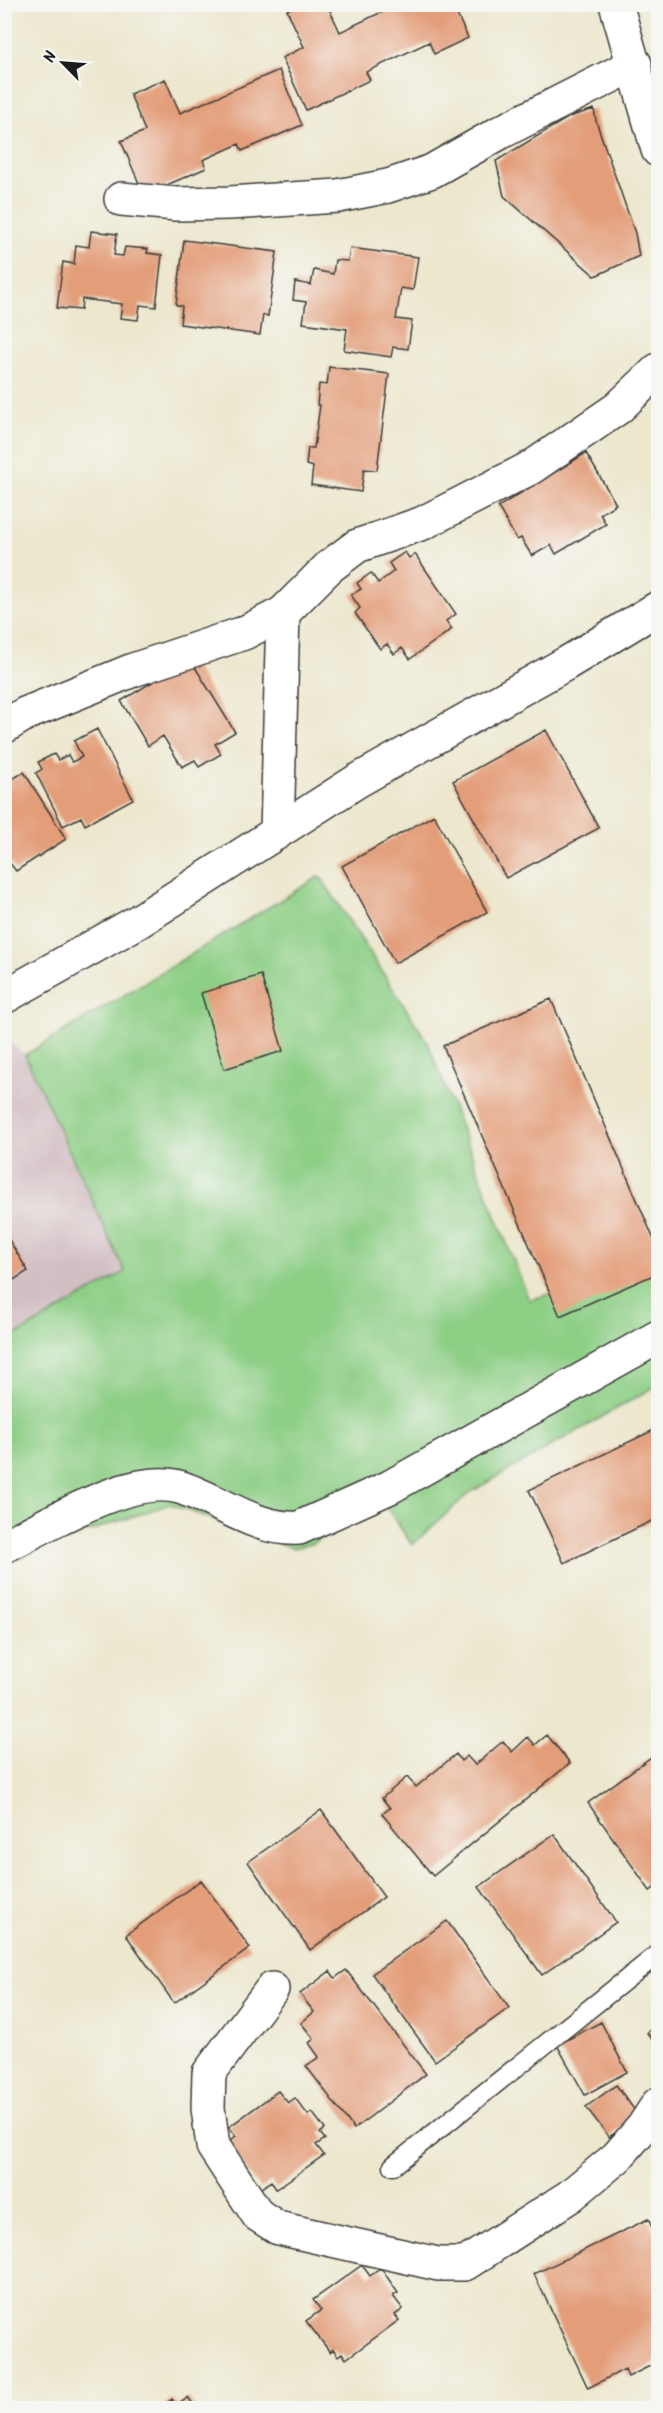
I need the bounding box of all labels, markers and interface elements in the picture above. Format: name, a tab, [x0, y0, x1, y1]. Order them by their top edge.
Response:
north arrow	[33, 33, 93, 93]
text: N	[37, 47, 64, 67]

